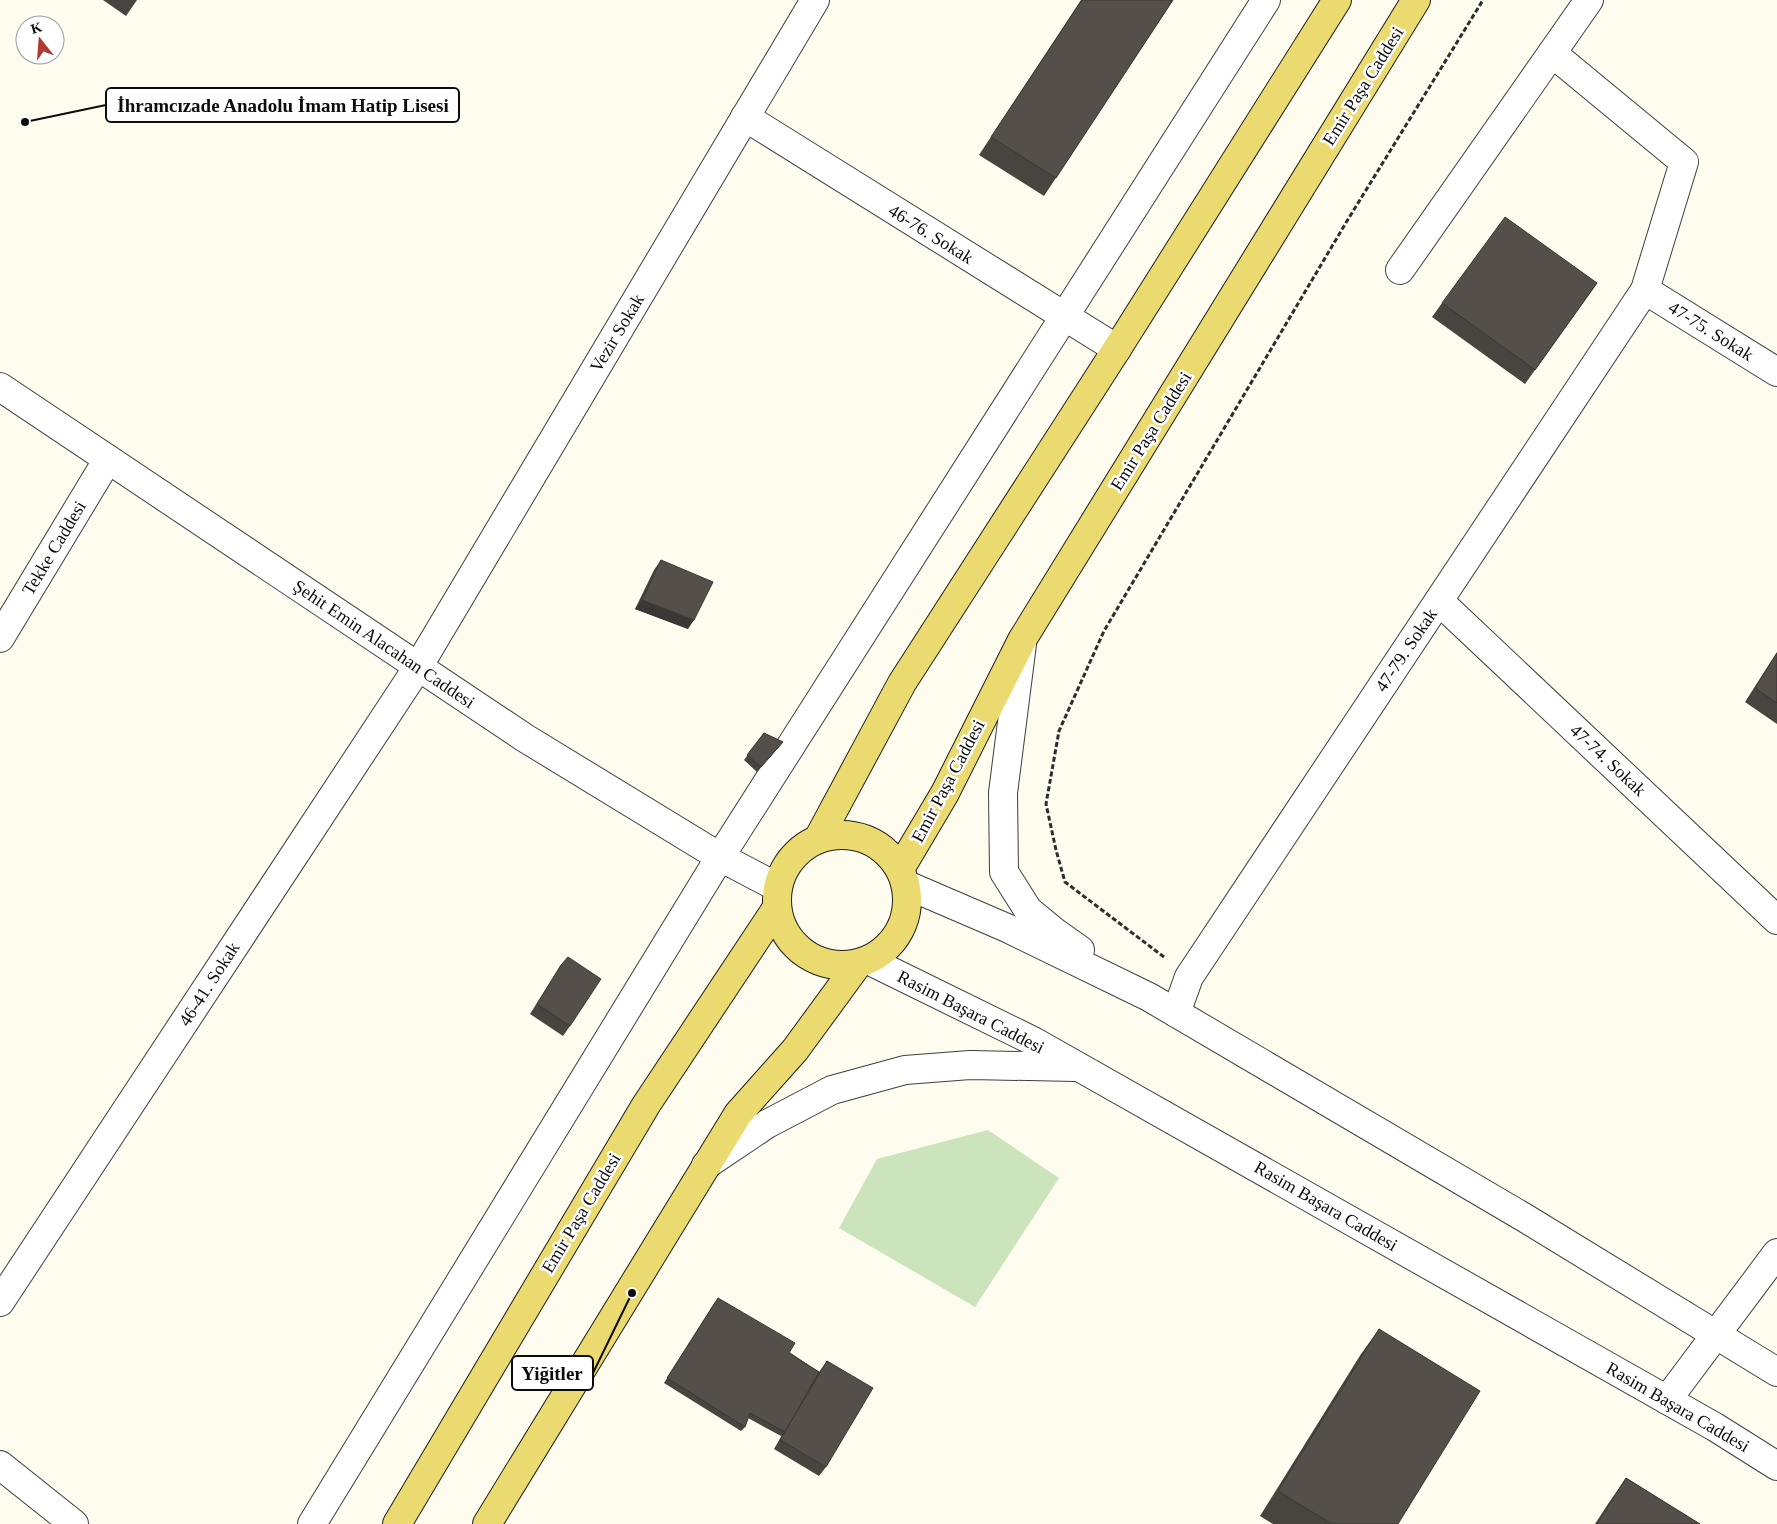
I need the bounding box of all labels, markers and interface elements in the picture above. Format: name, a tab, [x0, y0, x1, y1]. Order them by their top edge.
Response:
north arrow	[15, 15, 65, 65]
text: K	[29, 19, 44, 37]
street label: Emir Paşa Caddesi	[1318, 23, 1408, 149]
callout: İhramcızade Anadolu İmam Hatip Lisesi	[106, 88, 459, 122]
text: İhramcızade Anadolu İmam Hatip Lisesi	[117, 95, 449, 116]
street label: 46-76. Sokak	[885, 200, 977, 268]
street label: Vezir Sokak	[586, 290, 648, 376]
street label: 47-75. Sokak	[1665, 297, 1757, 365]
street label: Emir Paşa Caddesi	[1106, 368, 1196, 494]
street label: Tekke Caddesi	[18, 497, 90, 599]
street label: Şehit Emin Alacahan Caddesi	[290, 576, 478, 712]
street label: 47-79. Sokak	[1371, 605, 1441, 695]
street label: Emir Paşa Caddesi	[907, 716, 989, 846]
street label: 47-74. Sokak	[1566, 720, 1650, 800]
street label: 46-41. Sokak	[174, 938, 244, 1030]
street label: Rasim Başara Caddesi	[894, 966, 1048, 1058]
street label: Emir Paşa Caddesi	[537, 1150, 625, 1276]
street label: Rasim Başara Caddesi	[1251, 1157, 1401, 1255]
callout: Yiğitler	[512, 1356, 593, 1390]
street label: Rasim Başara Caddesi	[1603, 1358, 1753, 1456]
text: Yiğitler	[521, 1363, 583, 1384]

